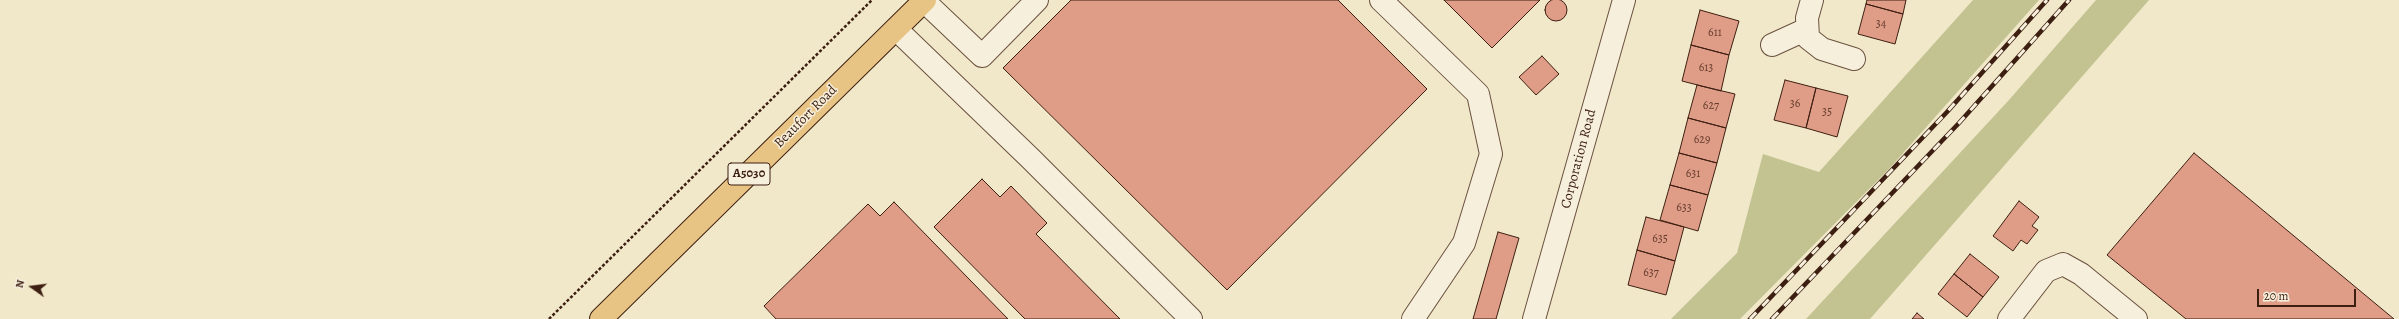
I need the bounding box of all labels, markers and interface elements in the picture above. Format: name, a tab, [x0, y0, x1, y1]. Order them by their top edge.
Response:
house number: 34	[1876, 17, 1886, 31]
house number: 611	[1708, 26, 1722, 40]
house number: 613	[1699, 61, 1713, 75]
street label: Beaufort Road	[771, 82, 841, 152]
house number: 36	[1790, 97, 1800, 111]
house number: 627	[1703, 99, 1719, 113]
house number: 35	[1822, 105, 1832, 119]
street label: Corporation Road	[1558, 108, 1600, 210]
house number: 629	[1694, 133, 1710, 147]
road number: A5030	[728, 163, 770, 185]
house number: 631	[1686, 167, 1700, 181]
house number: 633	[1676, 201, 1692, 215]
house number: 635	[1652, 232, 1668, 246]
house number: 637	[1643, 266, 1659, 280]
north arrow	[12, 267, 52, 307]
text: N	[12, 278, 28, 290]
scale bar	[2259, 281, 2358, 307]
text: 20 m	[2264, 288, 2288, 304]

